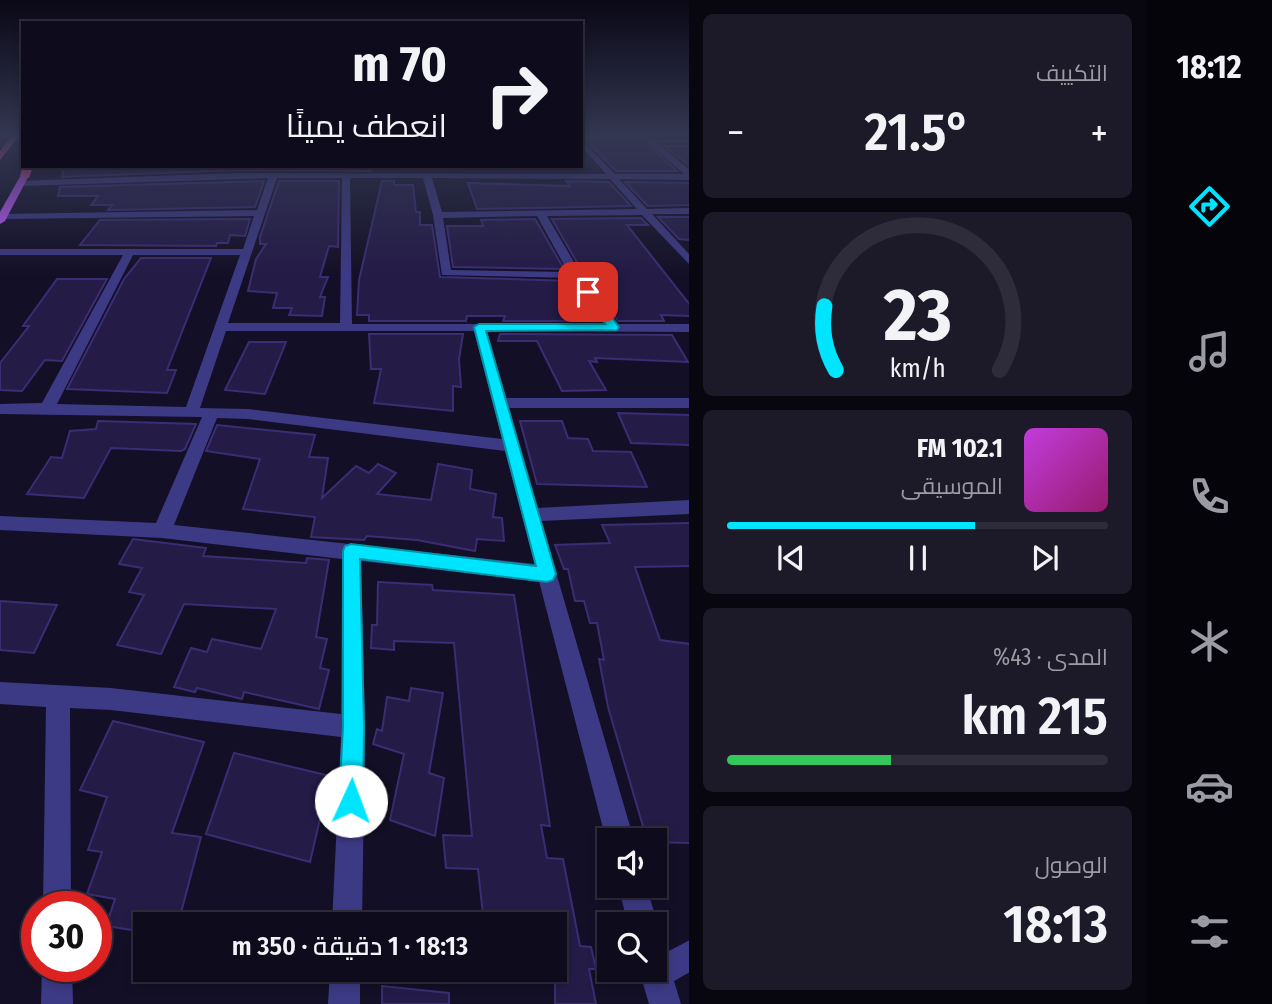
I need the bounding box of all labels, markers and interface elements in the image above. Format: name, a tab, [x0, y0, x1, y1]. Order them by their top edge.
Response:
text: 70 m	[352, 35, 447, 94]
text: 18:12	[1176, 48, 1242, 86]
icon: right	[471, 49, 562, 140]
text: التكييف	[1036, 59, 1108, 87]
text: 21.5°	[865, 101, 970, 164]
text: انعطف يمينًا	[286, 107, 447, 145]
text: −	[727, 110, 744, 156]
text: +	[1091, 110, 1108, 156]
icon: directions	[1185, 182, 1234, 231]
pin	[558, 262, 618, 322]
text: 23	[882, 272, 952, 359]
icon: arrive	[569, 273, 607, 311]
icon: music	[1185, 327, 1234, 376]
text: km/h	[890, 354, 945, 384]
text: 102.1 FM	[917, 433, 1003, 464]
text: الموسيقى	[901, 472, 1003, 500]
icon: phone	[1185, 472, 1234, 521]
icon: previous	[772, 539, 810, 577]
icon: pause	[899, 539, 937, 577]
icon: next	[1026, 539, 1064, 577]
icon: climate	[1185, 617, 1234, 666]
text: المدى · 43%	[993, 643, 1108, 671]
text: 215 km	[961, 685, 1108, 748]
icon: car	[1185, 762, 1234, 811]
position arrow	[314, 764, 388, 838]
map controls	[597, 828, 667, 982]
button: sound	[597, 828, 667, 898]
text: الوصول	[1035, 851, 1108, 879]
speed limit sign: 30	[21, 891, 112, 982]
text: 18:13	[1003, 893, 1108, 956]
icon: filters	[1185, 907, 1234, 956]
button: search	[597, 912, 667, 982]
text: 18:13 · 1 دقيقة · 350 m	[232, 931, 468, 962]

